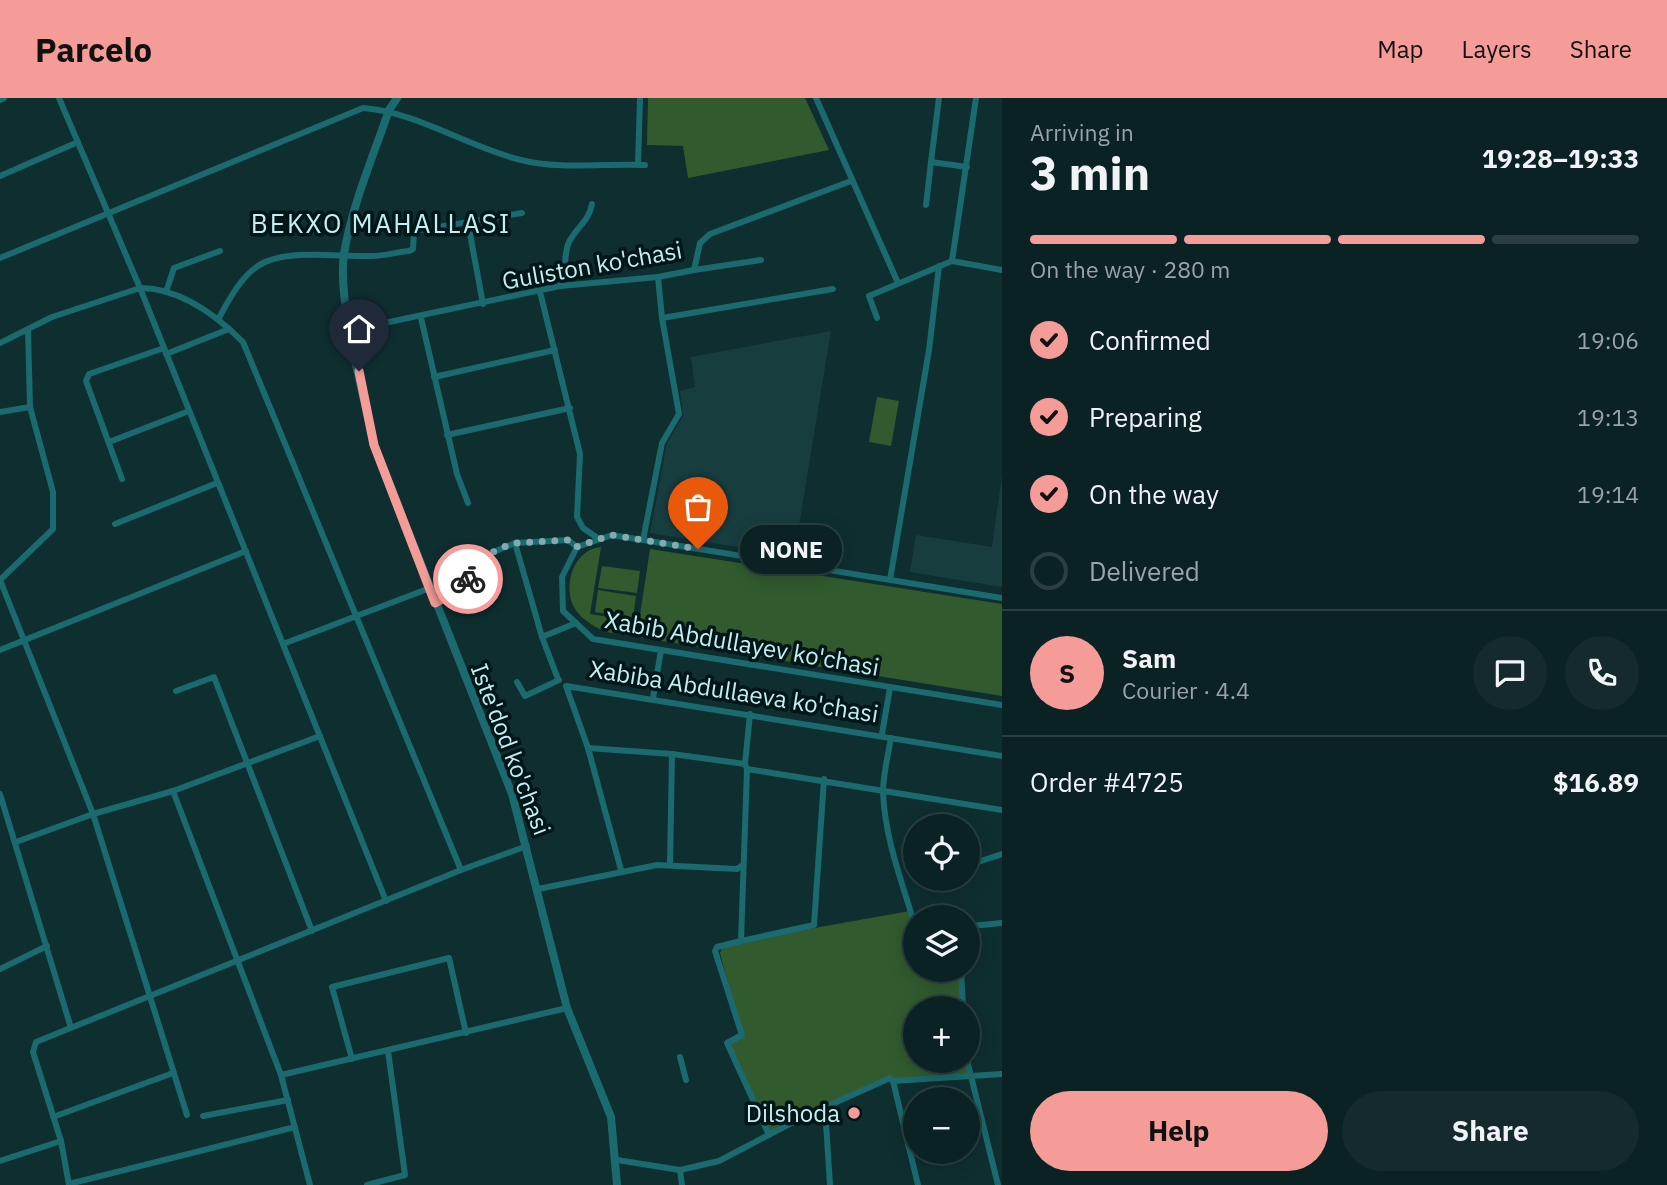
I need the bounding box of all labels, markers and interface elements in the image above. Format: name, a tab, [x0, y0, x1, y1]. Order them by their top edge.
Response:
text: Parcelo	[35, 28, 152, 71]
text: Map	[1377, 33, 1424, 65]
text: Layers	[1462, 33, 1532, 65]
text: Share	[1570, 33, 1632, 65]
text: Arriving in	[1030, 117, 1134, 147]
text: 19:28–19:33	[1482, 141, 1639, 175]
text: 3 min	[1030, 143, 1150, 203]
district label: BEKXO MAHALLASI	[251, 206, 511, 240]
street label: Guliston ko'chasi	[500, 233, 684, 297]
text: On the way · 280 m	[1030, 254, 1230, 284]
pin	[329, 299, 389, 371]
icon: home	[340, 310, 378, 348]
icon: check	[1030, 321, 1068, 359]
text: Confirmed	[1089, 323, 1211, 357]
text: 19:06	[1577, 325, 1639, 355]
icon: check	[1030, 398, 1068, 436]
text: Preparing	[1089, 400, 1202, 434]
text: 19:13	[1577, 402, 1639, 432]
icon: check	[1030, 475, 1068, 513]
pin	[668, 477, 728, 549]
text: On the way	[1089, 477, 1219, 511]
text: 19:14	[1577, 479, 1639, 509]
icon: bag	[679, 488, 717, 526]
callout: NONE	[740, 524, 842, 574]
text: NONE	[759, 534, 823, 564]
courier	[433, 544, 503, 614]
text: Delivered	[1089, 554, 1200, 588]
icon: bike	[449, 560, 487, 598]
street label: Xabib Abdullayev ko'chasi	[602, 603, 882, 683]
button: chat	[1473, 636, 1547, 710]
button: phone	[1565, 636, 1639, 710]
text: Sam	[1122, 641, 1176, 675]
street label: Xabiba Abdullaeva ko'chasi	[587, 652, 881, 730]
text: S	[1059, 656, 1075, 690]
street label: Iste'dod ko'chasi	[464, 659, 558, 839]
text: Courier · 4.4	[1122, 675, 1250, 705]
text: Order #4725	[1030, 765, 1184, 799]
text: $16.89	[1553, 765, 1639, 799]
map controls	[903, 814, 980, 1164]
button: locate	[903, 814, 980, 891]
button: layers	[903, 905, 980, 982]
button: +	[903, 996, 980, 1073]
button: −	[903, 1087, 980, 1164]
button: Help	[1030, 1091, 1328, 1171]
button: Share	[1342, 1091, 1639, 1171]
place label: Dilshoda	[746, 1097, 840, 1129]
marker: Dilshoda	[846, 1105, 862, 1121]

